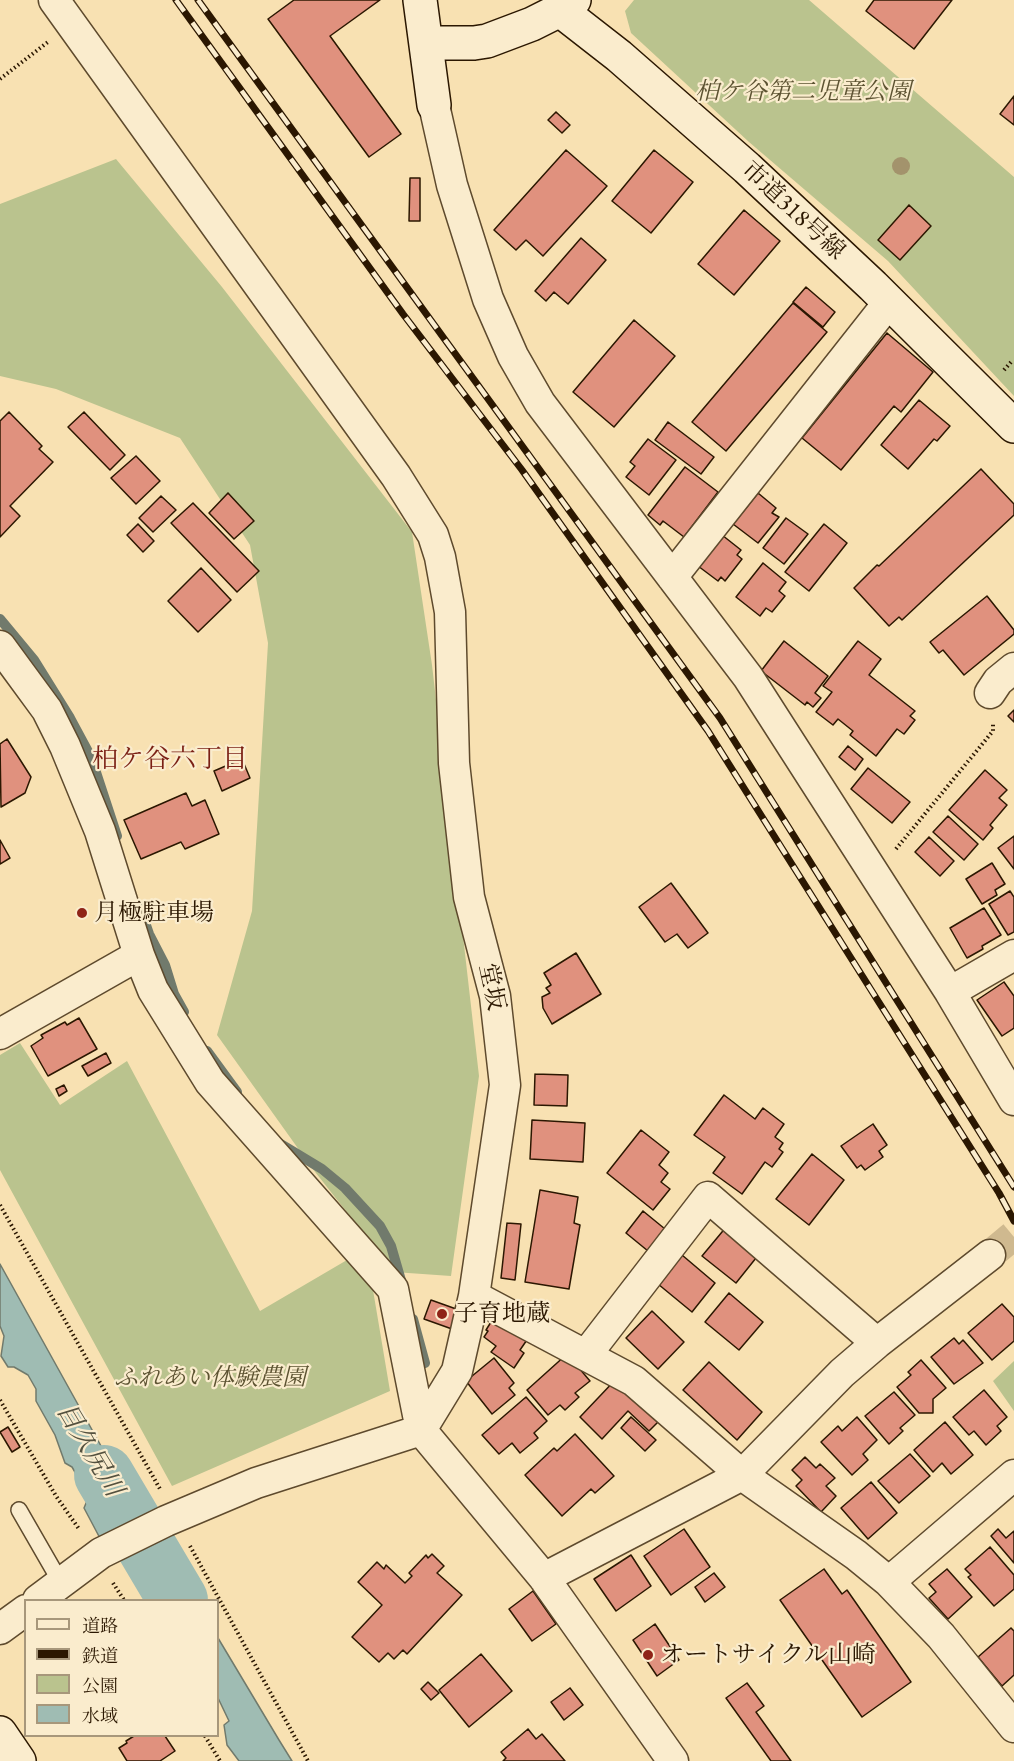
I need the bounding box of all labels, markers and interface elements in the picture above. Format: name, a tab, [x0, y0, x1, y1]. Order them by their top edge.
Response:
park label: 柏ケ谷第二児童公園	[695, 78, 911, 106]
street label: 市道318号線	[735, 156, 851, 266]
district label: 柏ケ谷六丁目	[92, 744, 248, 776]
place label: 月極駐車場	[94, 899, 214, 927]
marker: 月極駐車場	[75, 906, 89, 920]
street label: 堂坂	[472, 961, 510, 1013]
place label: 子育地蔵	[454, 1300, 550, 1328]
marker: 子育地蔵	[435, 1307, 449, 1321]
park label: ふれあい体験農園	[114, 1364, 306, 1392]
water label: 目久尻川	[49, 1397, 129, 1503]
legend	[24, 1599, 219, 1737]
text: 道路	[82, 1614, 118, 1637]
place label: オートサイクル山崎	[660, 1641, 876, 1669]
text: 鉄道	[82, 1644, 118, 1667]
marker: オートサイクル山崎	[641, 1648, 655, 1662]
text: 公園	[82, 1674, 118, 1697]
text: 水域	[82, 1704, 118, 1727]

